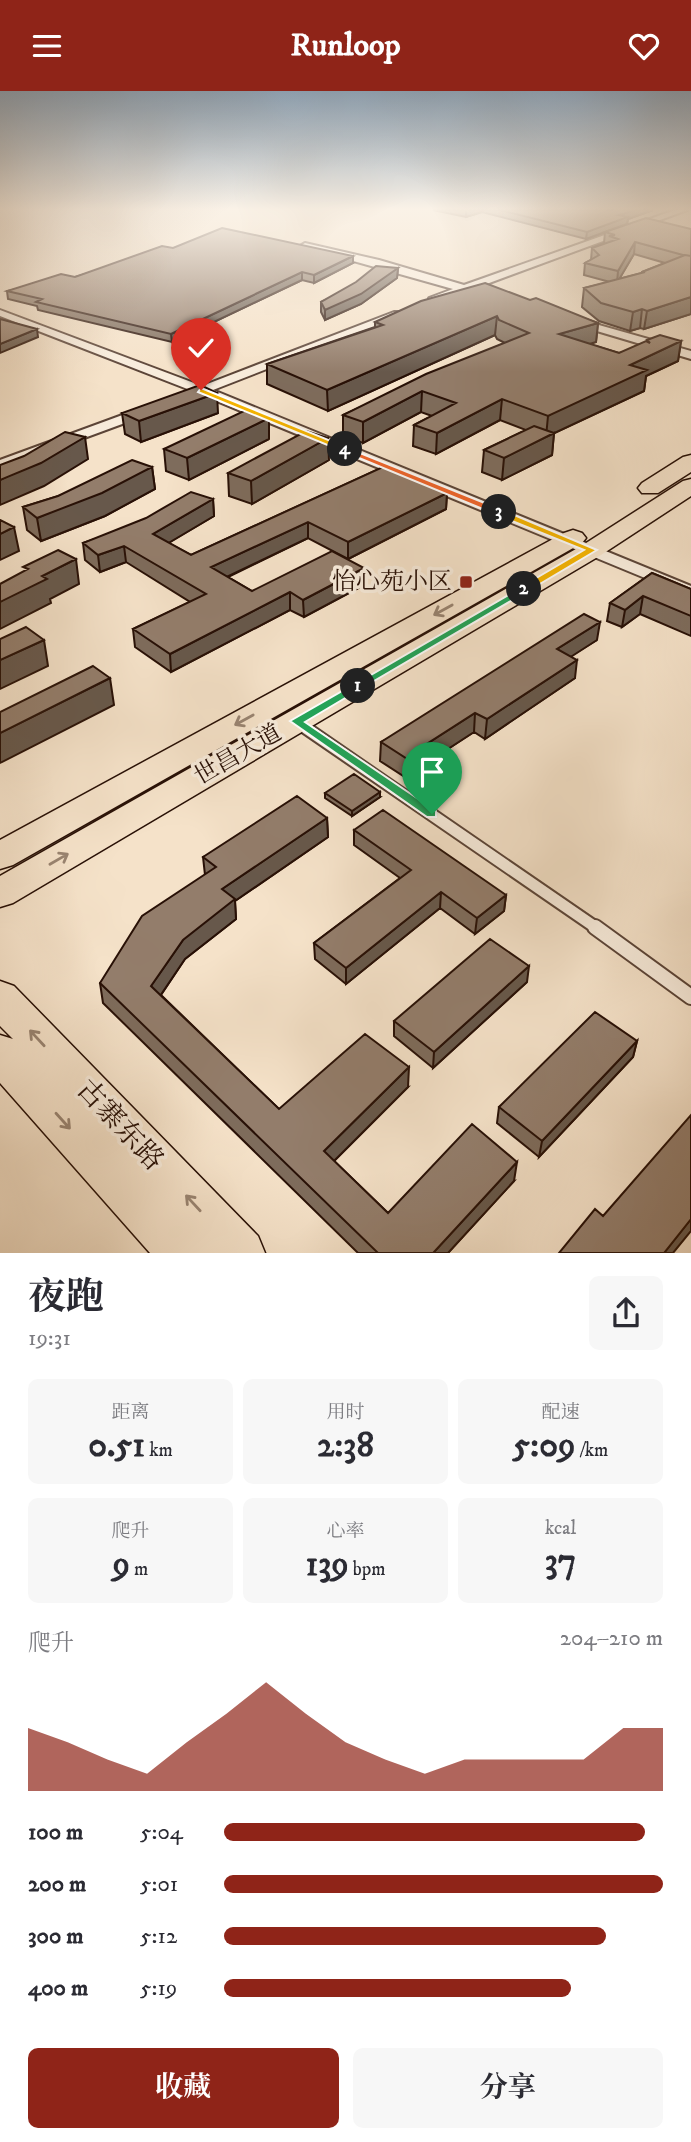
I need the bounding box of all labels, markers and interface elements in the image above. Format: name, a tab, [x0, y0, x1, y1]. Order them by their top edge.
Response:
text: Runloop	[290, 26, 401, 66]
icon: menu	[28, 27, 66, 65]
icon: heart	[625, 27, 663, 65]
pin	[171, 318, 231, 390]
icon: check	[182, 329, 220, 367]
pin: 4	[328, 431, 362, 467]
text: 4	[339, 437, 350, 460]
pin: 3	[482, 495, 516, 529]
text: 3	[495, 500, 502, 523]
place label: 怡心苑小区	[332, 567, 452, 597]
pin: 2	[506, 571, 542, 607]
marker: 怡心苑小区	[458, 574, 474, 590]
text: 2	[519, 577, 528, 600]
one-way arrow	[433, 604, 454, 617]
pin: 1	[340, 669, 376, 703]
text: 1	[354, 674, 361, 697]
one-way arrow	[234, 714, 255, 727]
street label: 世昌大道	[189, 718, 287, 792]
pin	[402, 742, 462, 814]
icon: arrive	[413, 753, 451, 791]
one-way arrow	[48, 852, 69, 865]
one-way arrow	[29, 1030, 46, 1047]
street label: 古寨东路	[69, 1072, 171, 1178]
one-way arrow	[54, 1112, 71, 1129]
one-way arrow	[185, 1195, 202, 1212]
text: 夜跑	[28, 1274, 104, 1322]
button: share	[589, 1276, 663, 1350]
text: 19:31	[28, 1324, 71, 1353]
text: 距离	[111, 1401, 150, 1424]
text: 用时	[326, 1401, 365, 1424]
text: 配速	[541, 1401, 580, 1424]
text: 0.51	[88, 1424, 145, 1468]
text: 2:38	[317, 1424, 374, 1468]
text: 5:09	[513, 1424, 575, 1468]
text: km	[145, 1439, 173, 1462]
text: /km	[575, 1439, 608, 1462]
text: kcal	[545, 1517, 576, 1540]
text: 爬升	[111, 1520, 150, 1543]
text: 心率	[326, 1520, 365, 1543]
text: 37	[545, 1540, 576, 1584]
text: 9	[113, 1543, 130, 1587]
text: 139	[305, 1543, 349, 1587]
text: m	[130, 1558, 148, 1581]
text: bpm	[349, 1558, 386, 1581]
text: 204–210 m	[560, 1624, 663, 1653]
text: 爬升	[28, 1629, 74, 1658]
text: 100 m	[28, 1818, 83, 1847]
text: 5:04	[140, 1818, 183, 1847]
text: 200 m	[28, 1870, 86, 1899]
text: 5:01	[140, 1870, 178, 1899]
text: 300 m	[28, 1922, 84, 1951]
text: 5:12	[140, 1922, 177, 1951]
text: 400 m	[28, 1974, 88, 2003]
text: 5:19	[140, 1974, 177, 2003]
button: 收藏	[28, 2048, 339, 2128]
button: 分享	[353, 2048, 663, 2128]

